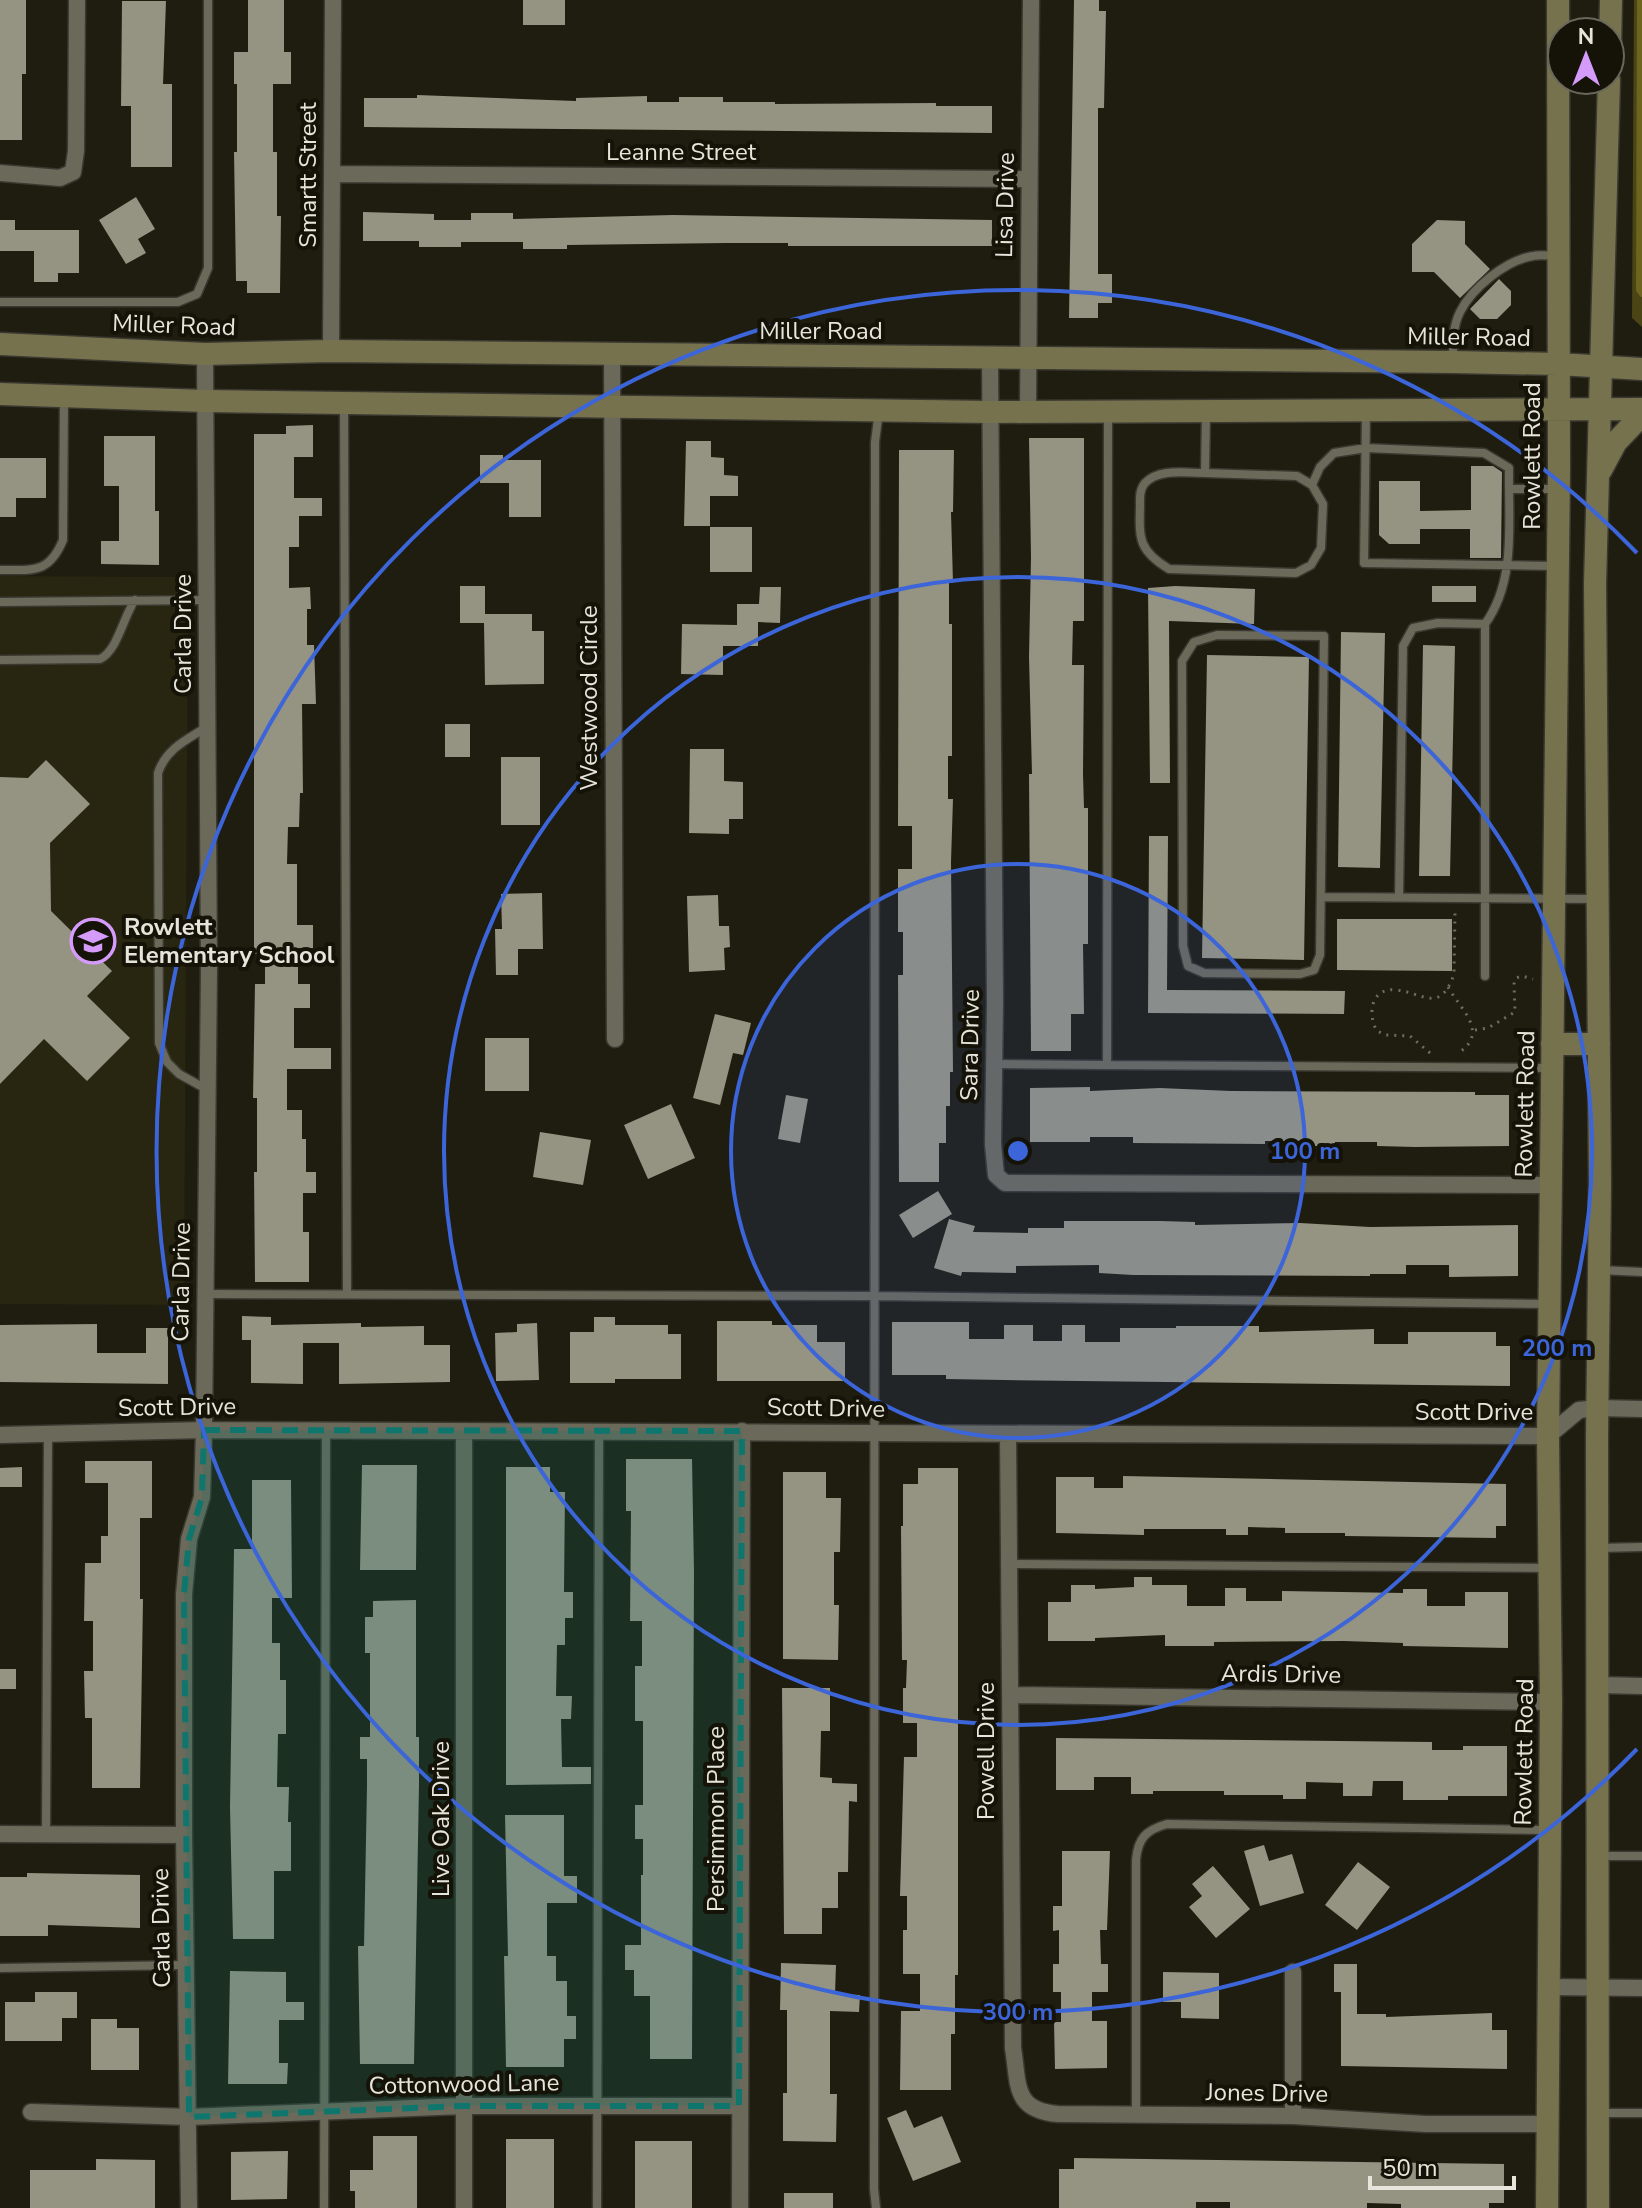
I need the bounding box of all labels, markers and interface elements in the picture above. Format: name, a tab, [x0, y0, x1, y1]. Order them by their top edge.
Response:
north arrow	[1546, 16, 1626, 96]
text: N	[1578, 22, 1594, 52]
street label: Smartt Street	[292, 102, 324, 248]
street label: Leanne Street	[606, 136, 757, 168]
street label: Lisa Drive	[988, 152, 1022, 258]
street label: Miller Road	[112, 307, 236, 343]
street label: Miller Road	[759, 315, 883, 347]
street label: Miller Road	[1407, 320, 1531, 354]
street label: Rowlett Road	[1516, 382, 1548, 530]
street label: Carla Drive	[167, 574, 199, 694]
street label: Westwood Circle	[573, 605, 605, 791]
place label: Rowlett Elementary School	[124, 911, 335, 971]
school or university icon: Rowlett Elementary School	[69, 917, 117, 965]
street label: Sara Drive	[953, 989, 987, 1101]
street label: Rowlett Road	[1508, 1030, 1542, 1178]
text: 100 m	[1270, 1135, 1340, 1167]
centre of rings	[1004, 1137, 1032, 1165]
street label: Carla Drive	[164, 1222, 198, 1342]
text: 200 m	[1522, 1332, 1592, 1364]
street label: Scott Drive	[118, 1390, 236, 1424]
street label: Scott Drive	[767, 1391, 885, 1425]
street label: Scott Drive	[1415, 1396, 1533, 1428]
street label: Ardis Drive	[1221, 1657, 1341, 1691]
street label: Rowlett Road	[1507, 1678, 1541, 1826]
street label: Powell Drive	[970, 1682, 1002, 1820]
street label: Persimmon Place	[700, 1726, 732, 1912]
street label: Live Oak Drive	[425, 1741, 457, 1897]
street label: Carla Drive	[144, 1868, 178, 1988]
text: 300 m	[983, 1996, 1053, 2028]
street label: Cottonwood Lane	[368, 2066, 560, 2102]
street label: Jones Drive	[1205, 2076, 1328, 2110]
scale bar	[1370, 2140, 1514, 2190]
text: 50 m	[1382, 2152, 1438, 2184]

